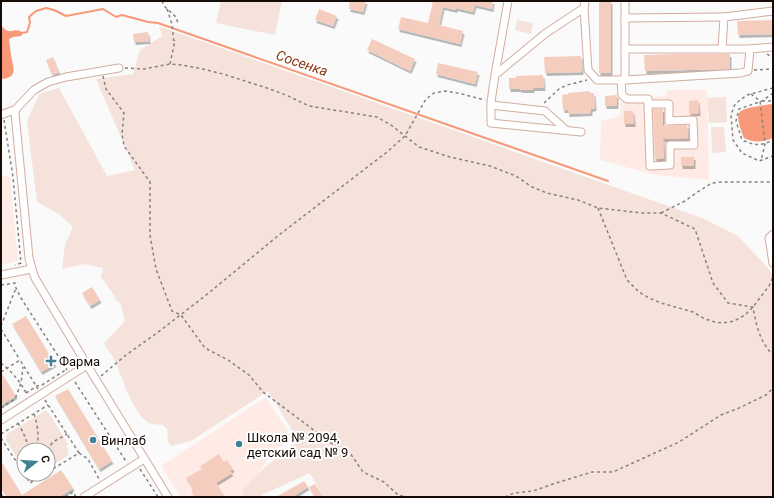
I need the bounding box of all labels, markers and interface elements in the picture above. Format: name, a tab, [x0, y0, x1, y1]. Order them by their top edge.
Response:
water label: Сосенка	[274, 47, 330, 79]
place label: Фарма	[59, 354, 100, 369]
marker: Фарма	[46, 356, 56, 366]
place label: Школа № 2094, детский сад № 9	[247, 430, 348, 460]
place label: Винлаб	[101, 433, 146, 448]
marker: Винлаб	[88, 435, 98, 445]
marker: Школа № 2094, детский сад № 9	[234, 439, 244, 449]
north arrow	[16, 442, 56, 482]
text: С	[38, 454, 52, 465]

